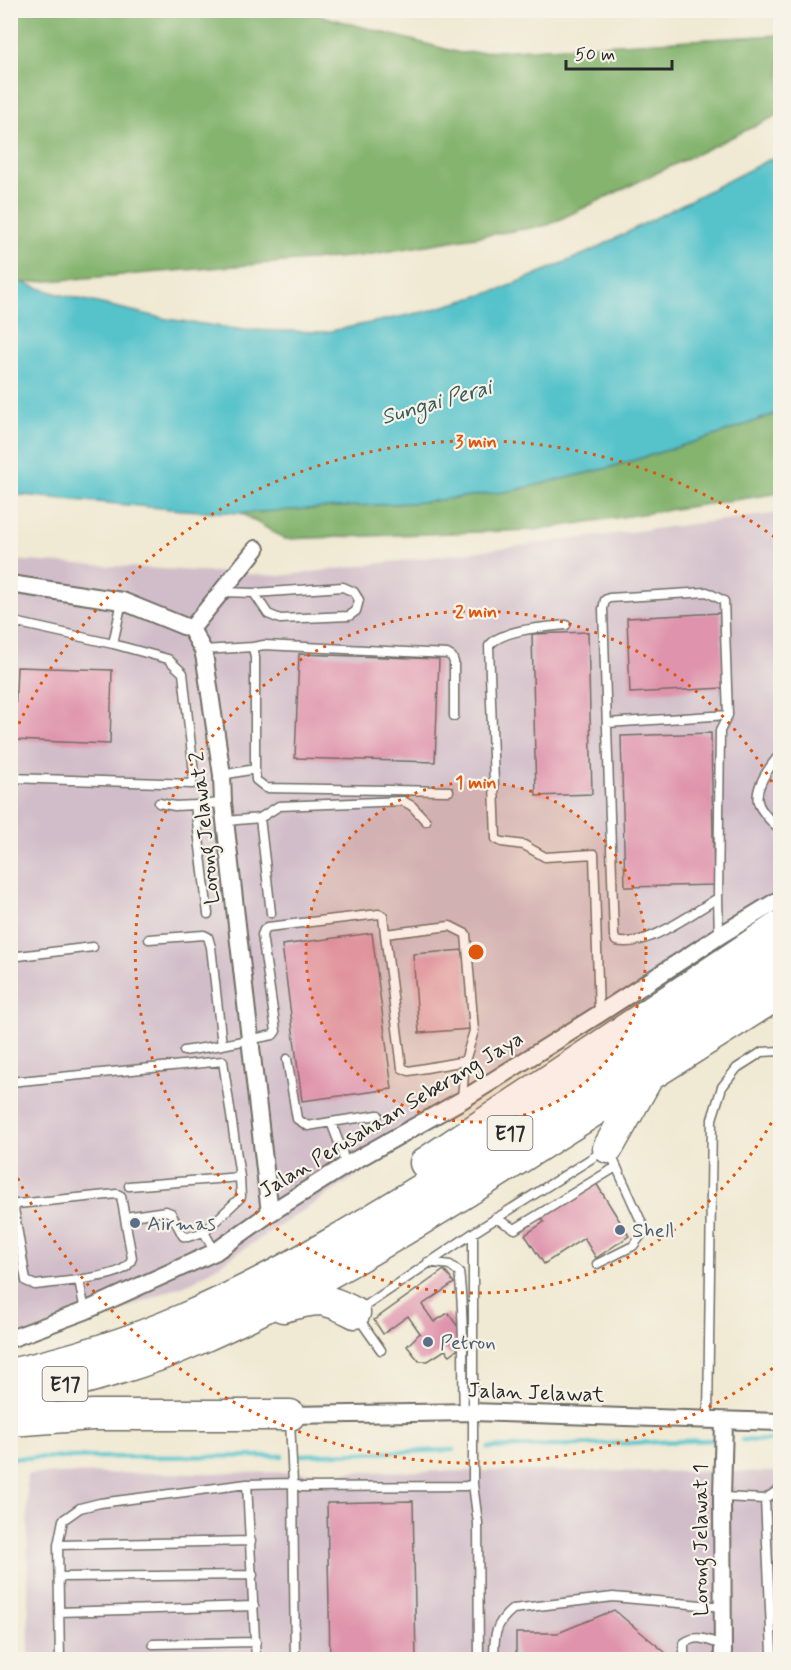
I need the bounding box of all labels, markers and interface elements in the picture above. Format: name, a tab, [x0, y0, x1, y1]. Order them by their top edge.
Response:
scale bar	[566, 33, 672, 71]
text: 50 m	[575, 43, 615, 67]
water label: Sungai Perai	[378, 373, 498, 434]
text: 3 min	[455, 430, 497, 454]
text: 2 min	[455, 600, 497, 624]
street label: Lorong Jelawat 2	[183, 750, 229, 906]
text: 1 min	[455, 771, 497, 795]
centre of rings	[466, 942, 486, 962]
street label: Jalan Perusahaan Seberang Jaya	[254, 1025, 529, 1206]
road number: E17	[488, 1116, 532, 1150]
place label: Airmas	[147, 1210, 216, 1238]
marker: Airmas	[128, 1216, 142, 1230]
place label: Shell	[632, 1217, 674, 1245]
marker: Shell	[613, 1223, 627, 1237]
place label: Petron	[440, 1329, 496, 1357]
marker: Petron	[421, 1335, 435, 1349]
road number: E17	[42, 1367, 88, 1401]
street label: Jalan Jelawat	[467, 1377, 605, 1409]
street label: Lorong Jelawat 1	[687, 1464, 717, 1616]

